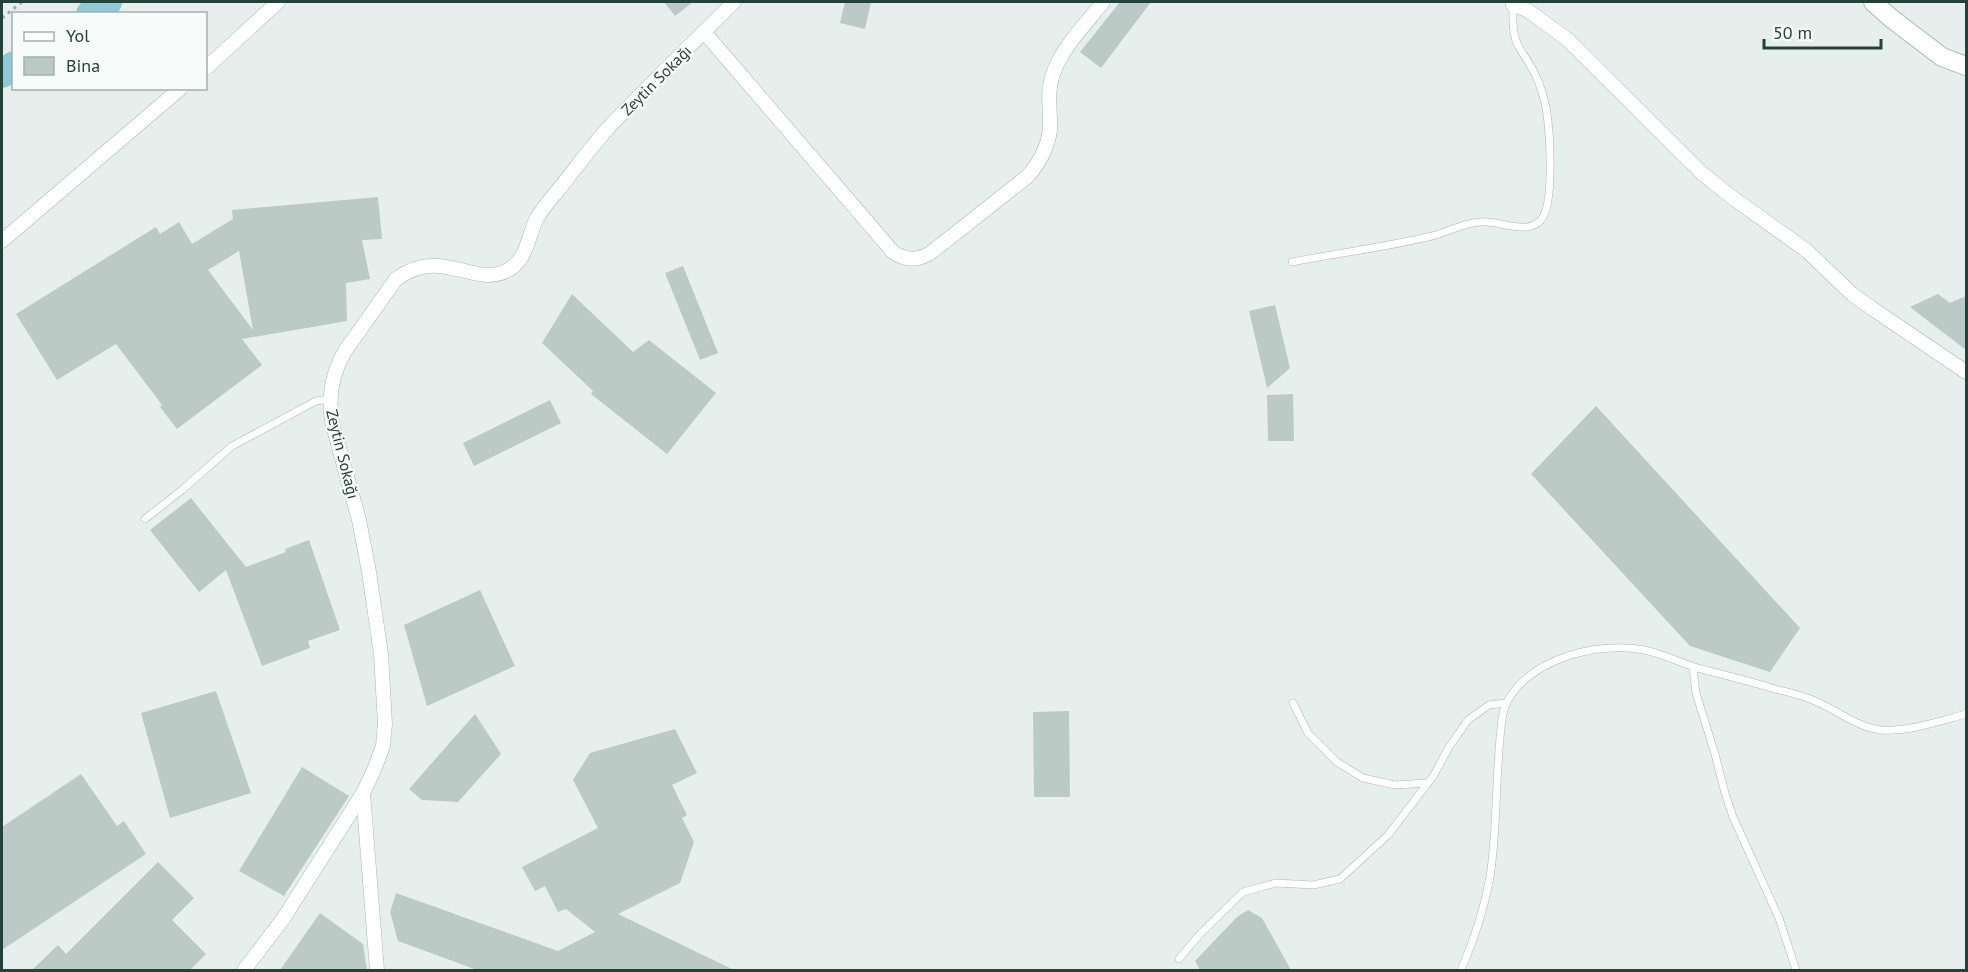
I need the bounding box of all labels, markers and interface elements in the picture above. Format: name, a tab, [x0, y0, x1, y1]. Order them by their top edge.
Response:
legend	[12, 12, 207, 90]
scale bar	[1764, 12, 1881, 50]
text: 50 m	[1773, 21, 1812, 44]
text: Yol	[66, 24, 90, 47]
street label: Zeytin Sokağı	[617, 41, 695, 119]
text: Bina	[66, 54, 100, 77]
street label: Zeytin Sokağı	[322, 407, 364, 501]

